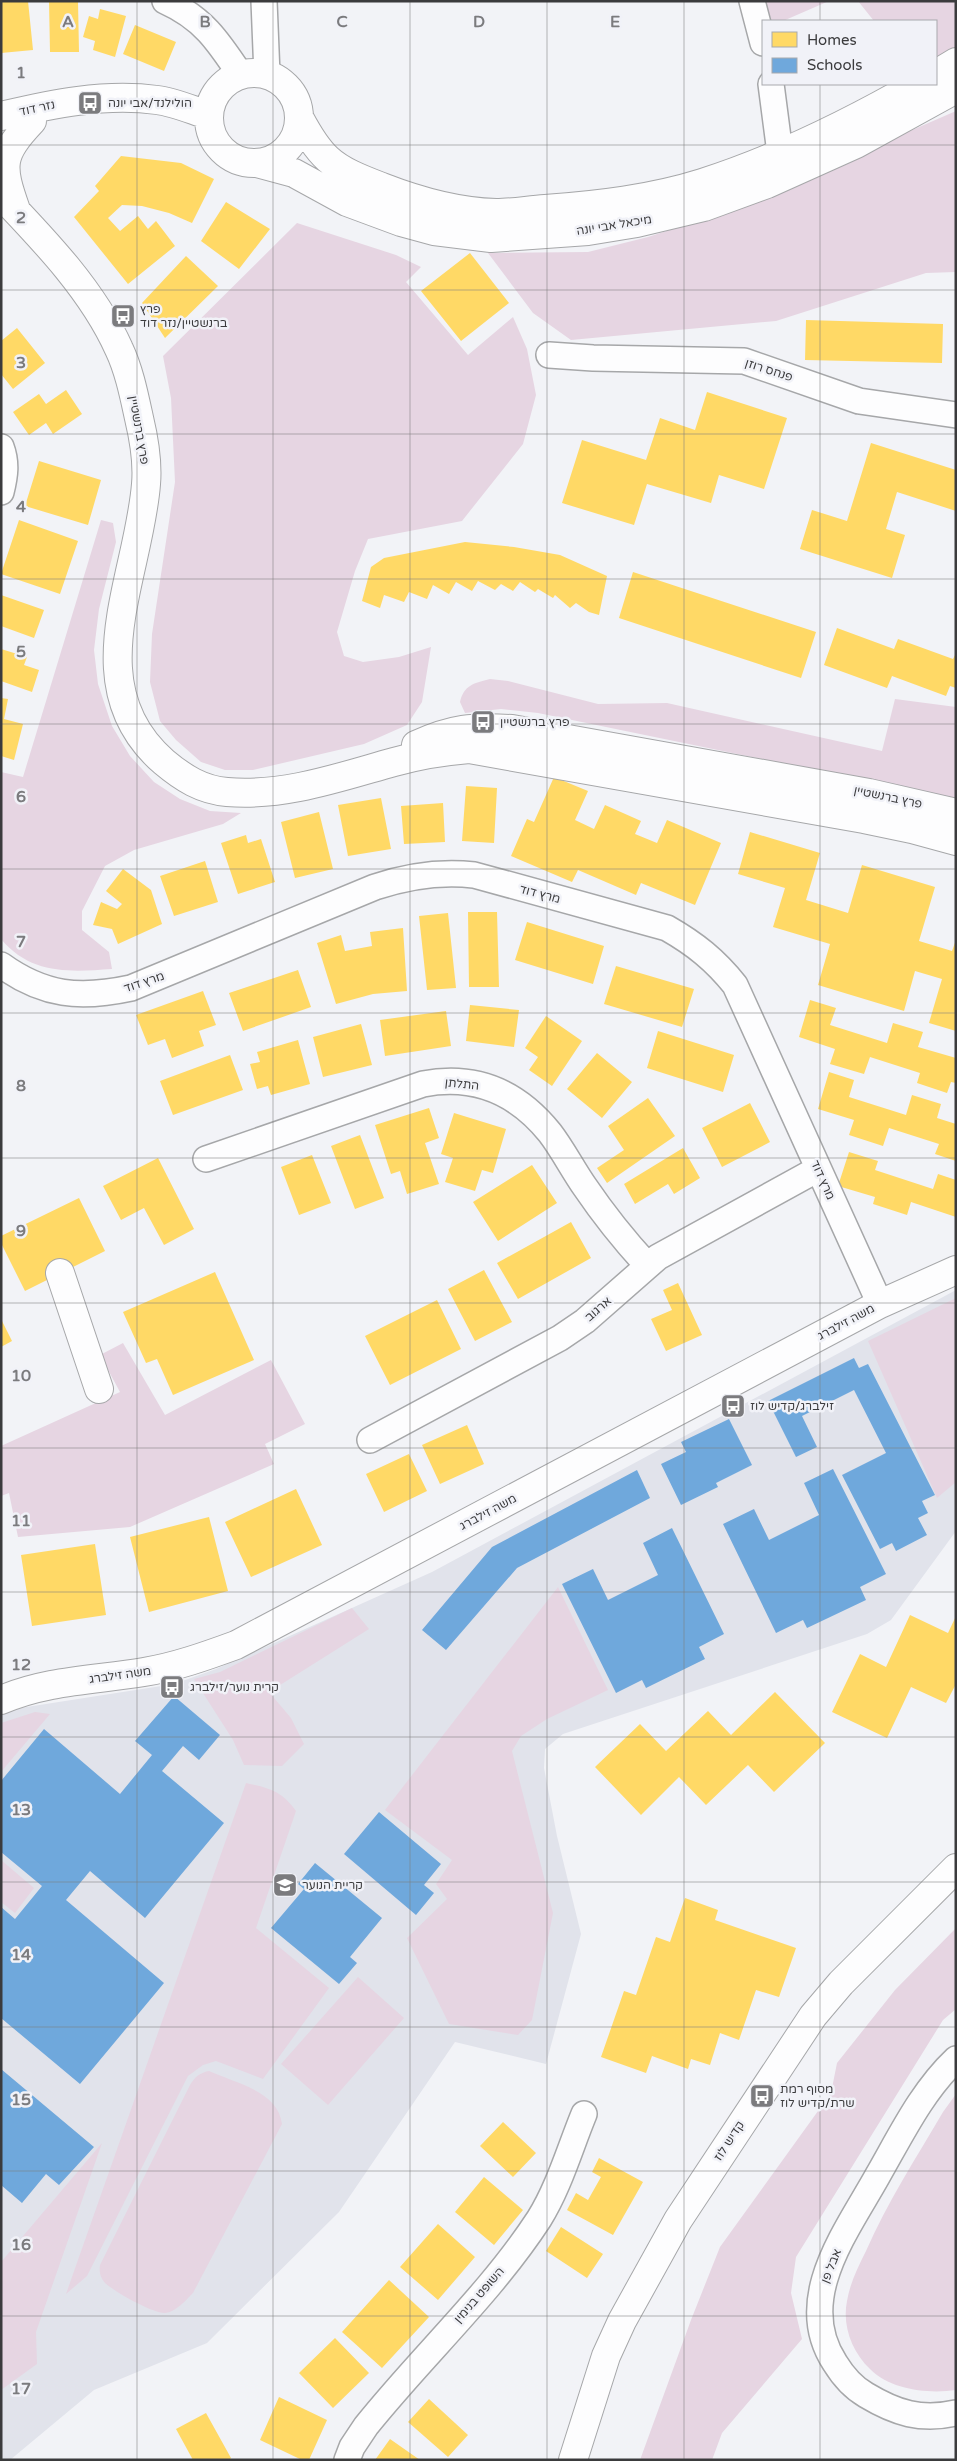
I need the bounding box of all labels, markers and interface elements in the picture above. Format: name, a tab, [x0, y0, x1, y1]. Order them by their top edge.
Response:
text: A	[62, 12, 74, 32]
text: B	[199, 12, 211, 32]
text: C	[336, 12, 348, 32]
text: D	[473, 12, 485, 32]
text: E	[610, 12, 620, 32]
legend	[762, 20, 937, 85]
text: Homes	[807, 31, 857, 49]
text: Schools	[807, 56, 863, 74]
text: 1	[16, 63, 26, 83]
bus stop icon: הולילנד/אבי יונה	[77, 90, 103, 116]
place label: הולילנד/אבי יונה	[108, 96, 192, 110]
street label: נזר דוד	[18, 97, 56, 119]
text: 2	[16, 208, 26, 228]
street label: מיכאל אבי יונה	[575, 212, 653, 238]
place label: פרץ ברנשטיין/נזר דוד	[140, 302, 228, 330]
bus stop icon: פרץ ברנשטיין/נזר דוד	[110, 303, 136, 329]
text: 3	[16, 353, 26, 373]
street label: פנחס רוזן	[743, 356, 795, 384]
street label: פרץ ברנשטיין	[126, 395, 152, 465]
text: 4	[16, 497, 26, 517]
text: 5	[16, 642, 26, 662]
bus stop icon: פרץ ברנשטיין	[470, 709, 496, 735]
place label: פרץ ברנשטיין	[500, 715, 569, 729]
street label: פרץ ברנשטיין	[853, 783, 923, 811]
text: 6	[16, 787, 26, 807]
street label: מרץ דוד	[518, 882, 562, 906]
text: 7	[16, 932, 26, 952]
street label: מרץ דוד	[122, 969, 166, 995]
street label: התלתן	[444, 1075, 480, 1093]
text: 8	[16, 1076, 26, 1096]
street label: מרץ דוד	[808, 1158, 838, 1202]
text: 9	[16, 1221, 26, 1241]
street label: ארגוב	[582, 1294, 614, 1324]
street label: משה זילברג	[815, 1301, 877, 1343]
text: 10	[11, 1366, 31, 1386]
bus stop icon: זילברג/קדיש לוז	[720, 1393, 746, 1419]
place label: זילברג/קדיש לוז	[750, 1399, 834, 1413]
street label: משה זילברג	[457, 1491, 519, 1533]
text: 11	[11, 1511, 31, 1531]
text: 12	[11, 1655, 31, 1675]
street label: משה זילברג	[88, 1664, 152, 1686]
bus stop icon: קרית נוער/זילברג	[159, 1674, 185, 1700]
place label: קרית נוער/זילברג	[190, 1680, 279, 1694]
text: 13	[11, 1800, 31, 1820]
school or university icon: קריית הנוער	[272, 1872, 298, 1898]
place label: קריית הנוער	[302, 1878, 363, 1892]
text: 14	[11, 1945, 31, 1965]
place label: מסוף רמת שרת/קדיש לוז	[780, 2082, 855, 2110]
bus stop icon: מסוף רמת שרת/קדיש לוז	[749, 2083, 775, 2109]
text: 15	[11, 2090, 31, 2110]
street label: קדיש לוז	[711, 2118, 747, 2164]
text: 16	[11, 2235, 31, 2255]
street label: אבל פן	[818, 2247, 844, 2285]
street label: השופט בנימין	[451, 2264, 507, 2326]
text: 17	[11, 2379, 31, 2399]

